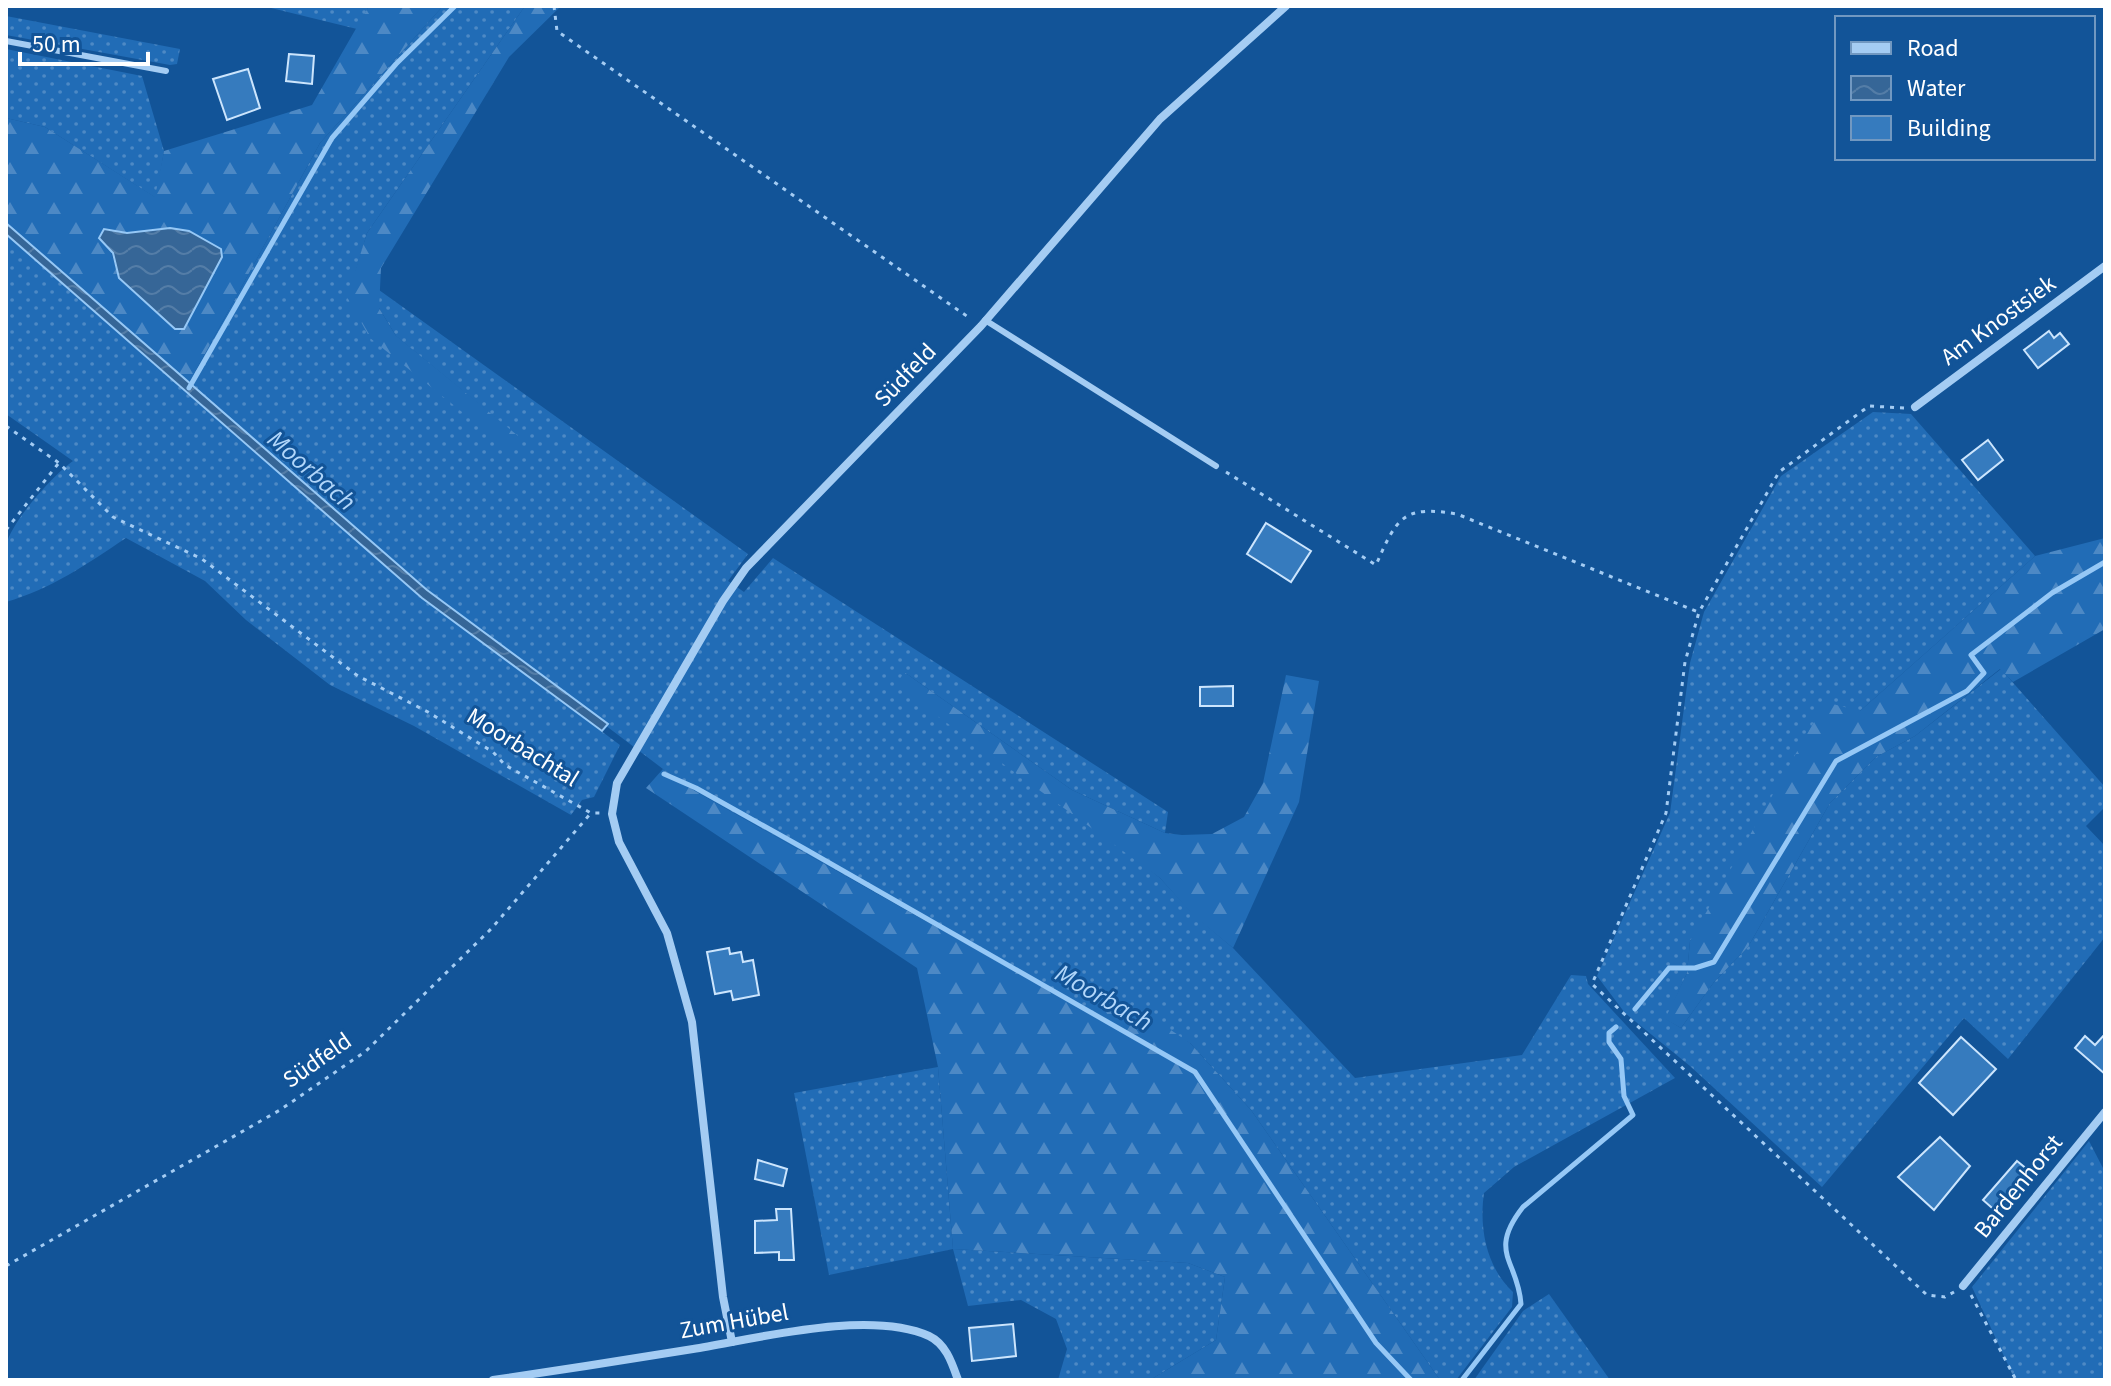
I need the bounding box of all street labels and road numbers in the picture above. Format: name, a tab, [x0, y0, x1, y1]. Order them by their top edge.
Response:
street label: Am Knostsiek	[1933, 267, 2063, 374]
street label: Südfeld	[866, 335, 945, 415]
street label: Moorbachtal	[460, 699, 586, 796]
street label: Südfeld	[276, 1024, 359, 1097]
street label: Bardenhorst	[1966, 1127, 2071, 1246]
street label: Zum Hübel	[677, 1295, 791, 1348]

